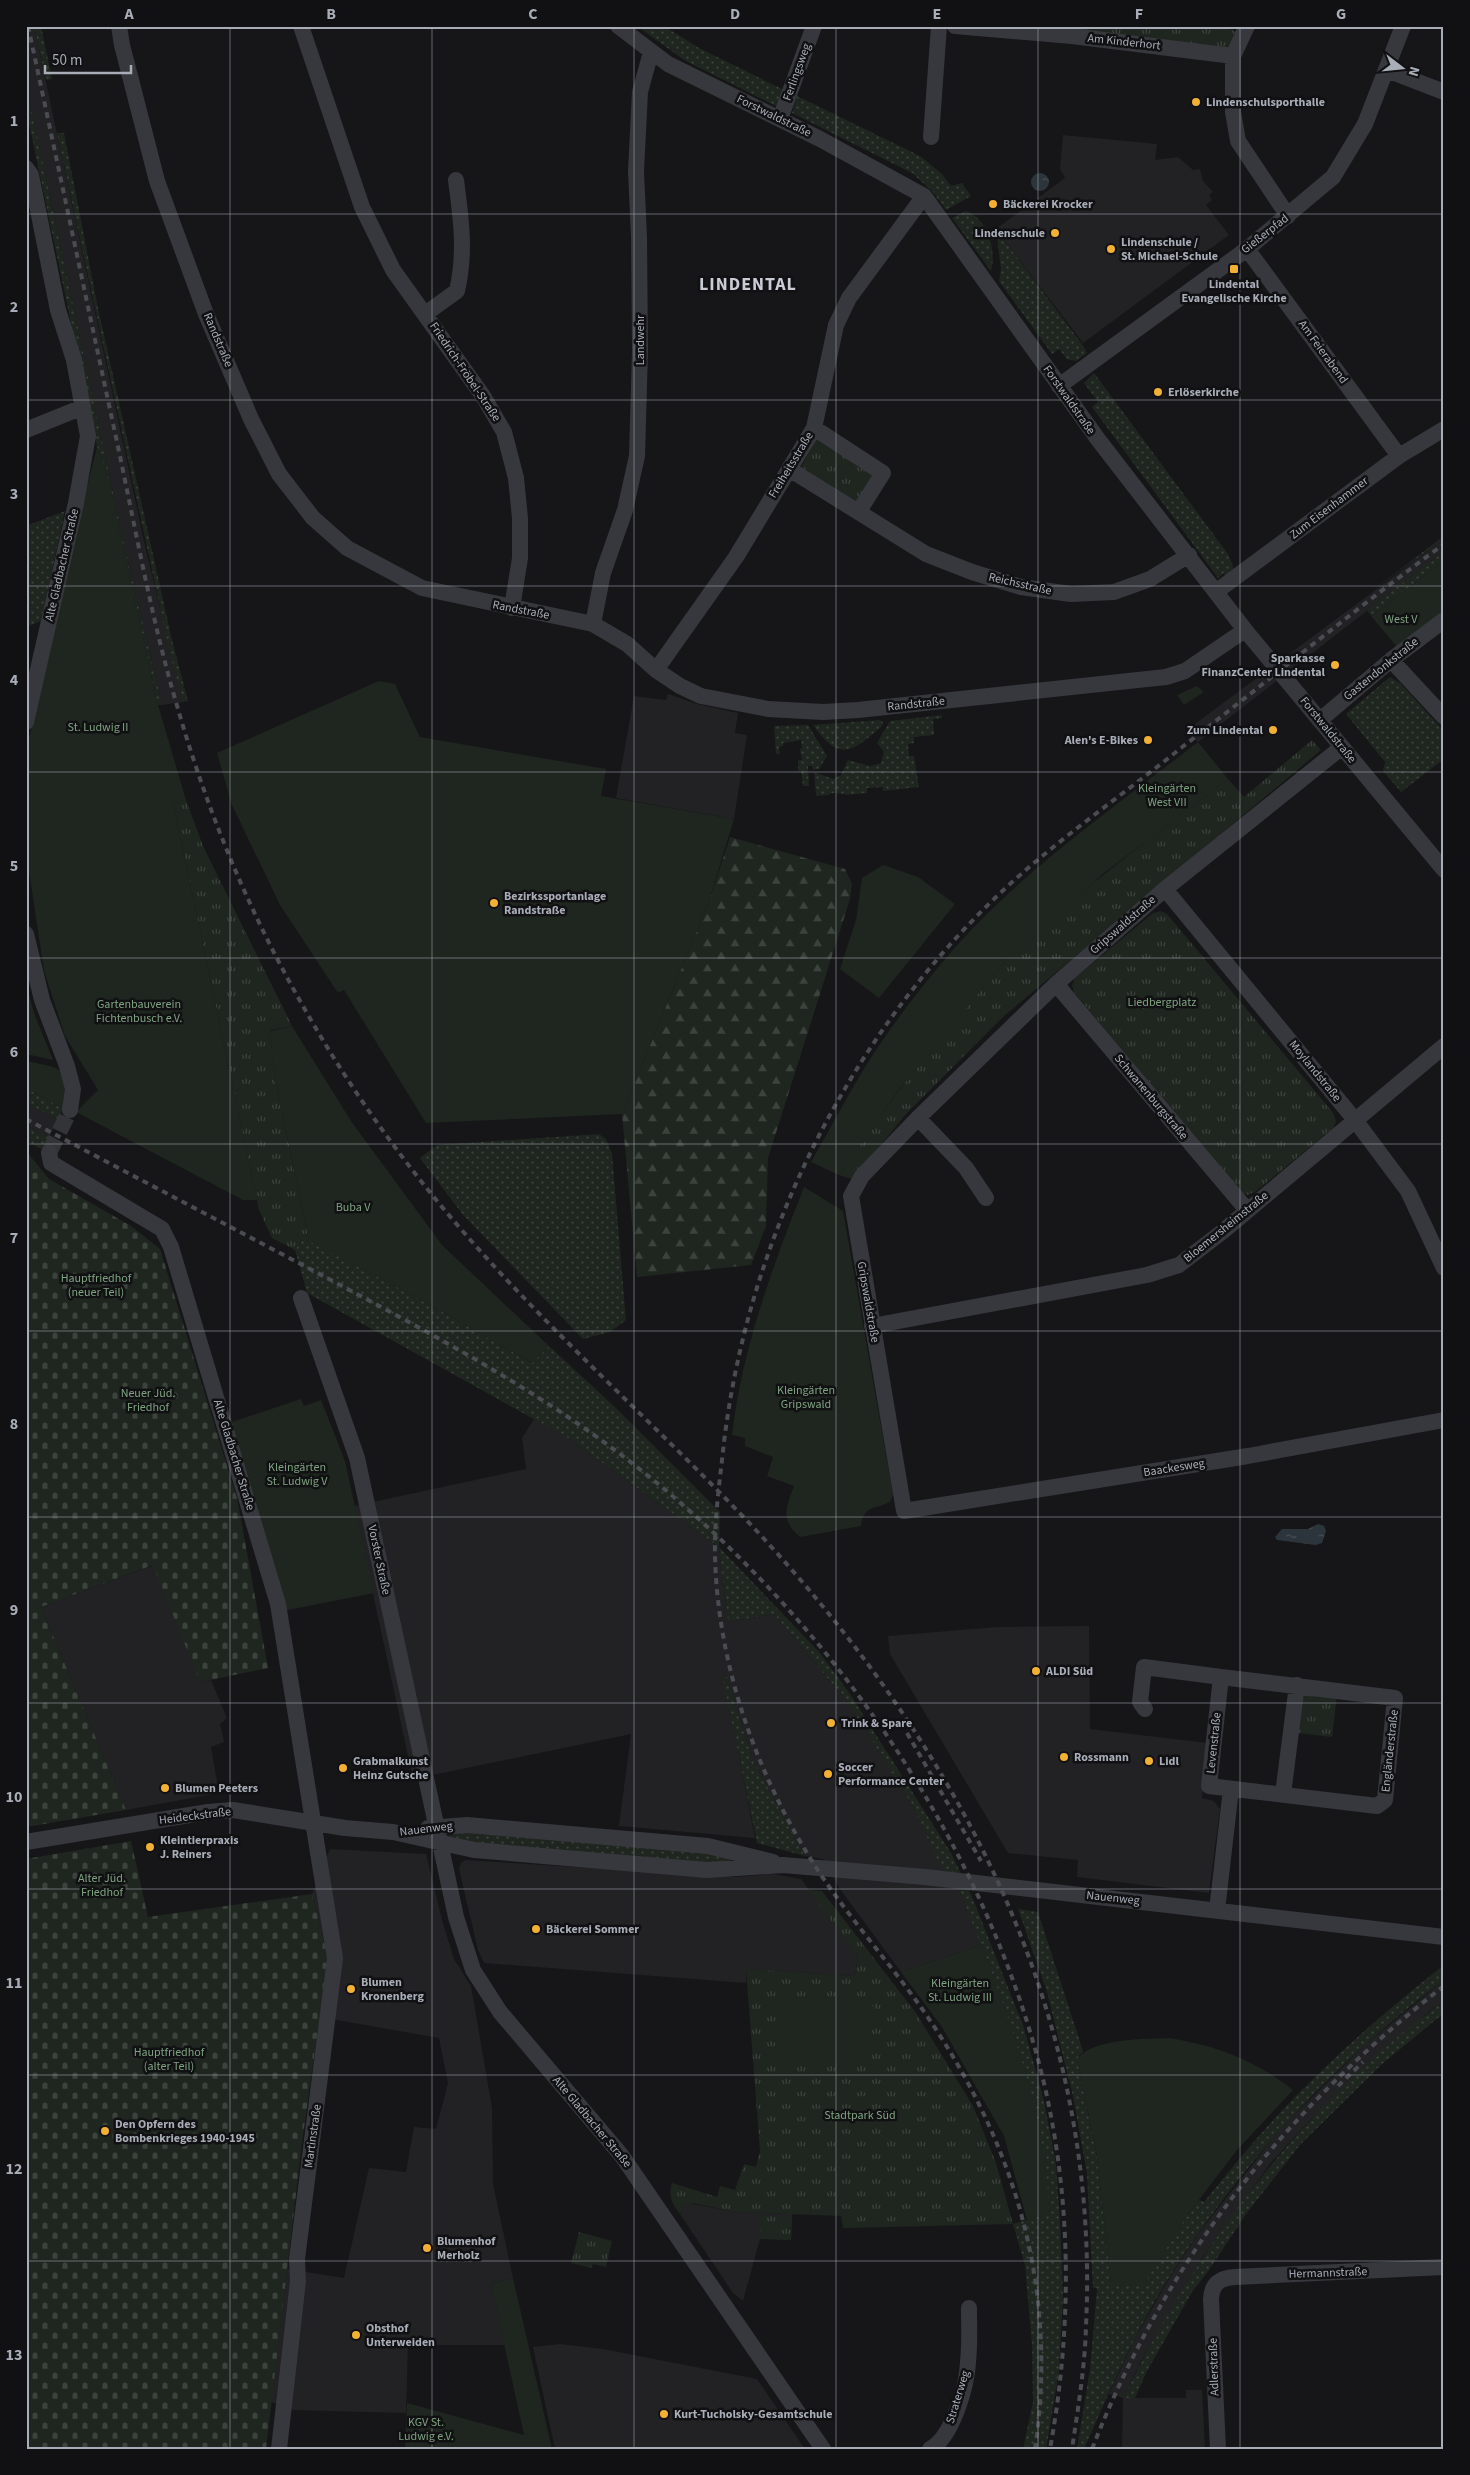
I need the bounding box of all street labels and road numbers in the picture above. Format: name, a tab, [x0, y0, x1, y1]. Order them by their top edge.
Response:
street label: Am Kinderhort	[1087, 30, 1161, 54]
street label: Ferlingsweg	[779, 41, 815, 103]
street label: Forstwaldstraße	[734, 91, 814, 141]
street label: Gießerpfad	[1238, 210, 1292, 258]
street label: Randstraße	[199, 310, 237, 370]
street label: Landwehr	[632, 314, 649, 365]
street label: Am Feierabend	[1294, 317, 1352, 387]
street label: Friedrich-Fröbel-Straße	[425, 319, 505, 425]
street label: Forstwaldstraße	[1039, 362, 1099, 438]
street label: Freiheitsstraße	[764, 429, 818, 501]
street label: Zum Eisenhammer	[1286, 472, 1373, 543]
street label: Alte Gladbacher Straße	[41, 507, 83, 623]
street label: Reichsstraße	[987, 568, 1053, 600]
street label: Randstraße	[491, 596, 551, 624]
street label: Gastendonkstraße	[1340, 633, 1422, 705]
street label: Randstraße	[886, 693, 946, 715]
street label: Forstwaldstraße	[1296, 693, 1360, 767]
street label: Gripswaldstraße	[1086, 892, 1160, 958]
street label: Moylandstraße	[1285, 1037, 1345, 1105]
street label: Schwanenburgstraße	[1110, 1051, 1192, 1143]
street label: Bloemersheimstraße	[1180, 1187, 1272, 1267]
street label: Gripswaldstraße	[853, 1260, 884, 1344]
street label: Alte Gladbacher Straße	[209, 1398, 259, 1513]
street label: Baackesweg	[1142, 1455, 1206, 1481]
street label: Vorster Straße	[363, 1524, 395, 1596]
street label: Engländerstraße	[1377, 1709, 1403, 1793]
street label: Levenstraße	[1202, 1712, 1226, 1774]
street label: Heideckstraße	[158, 1803, 232, 1829]
street label: Nauenweg	[398, 1817, 454, 1841]
street label: Nauenweg	[1086, 1887, 1140, 1909]
street label: Alte Gladbacher Straße	[549, 2072, 636, 2172]
street label: Martinstraße	[300, 2103, 326, 2169]
street label: Hermannstraße	[1288, 2263, 1368, 2283]
street label: Adlerstraße	[1204, 2338, 1224, 2396]
street label: Straterweg	[942, 2368, 974, 2426]

